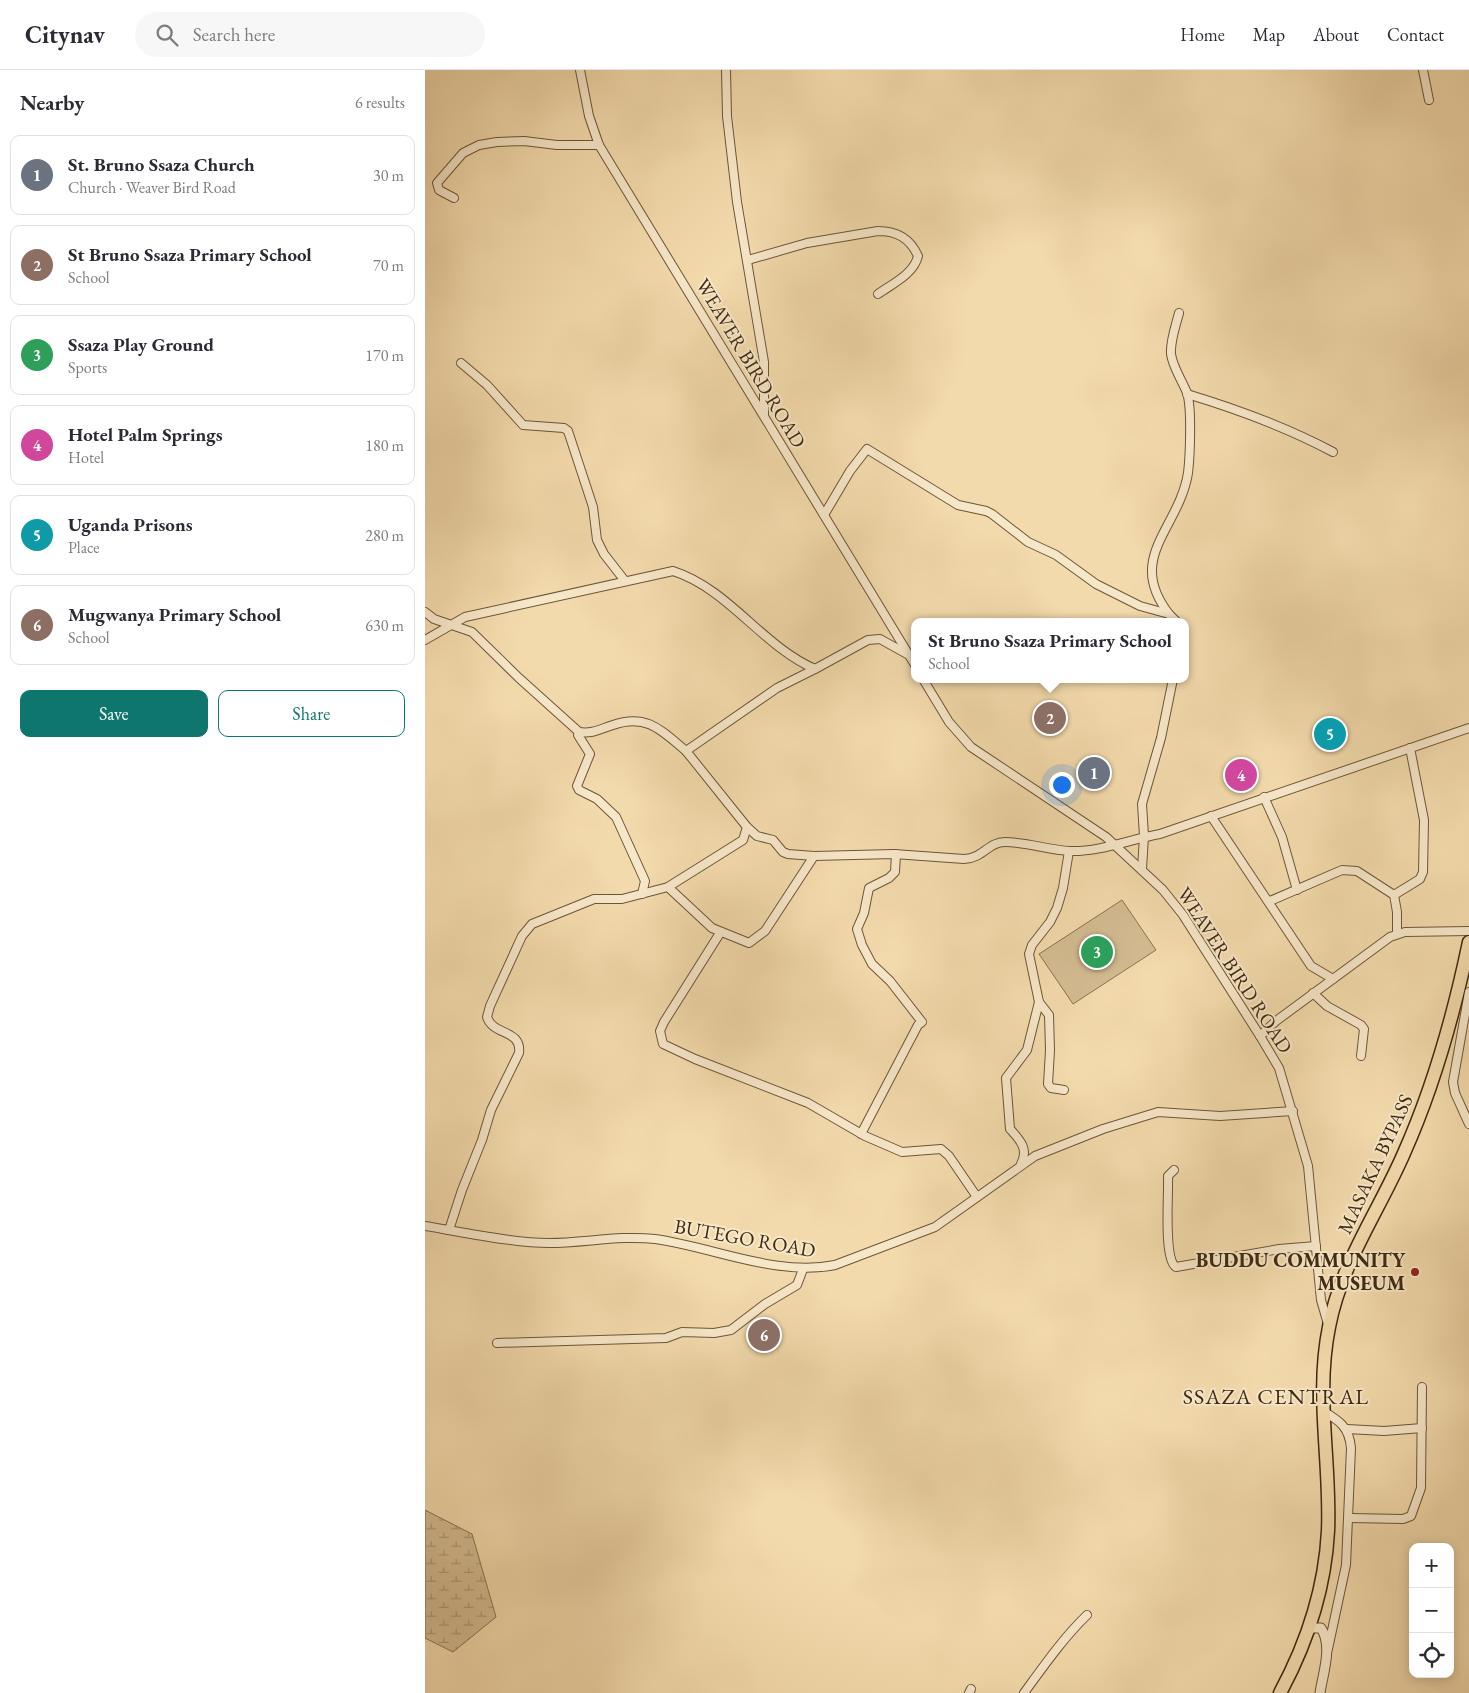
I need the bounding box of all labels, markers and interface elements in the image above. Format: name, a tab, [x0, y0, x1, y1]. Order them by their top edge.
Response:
search box	[135, 12, 485, 57]
text: Citynav	[25, 19, 105, 50]
icon: search	[153, 21, 181, 49]
text: Search here	[193, 22, 275, 47]
text: Home	[1180, 23, 1225, 46]
text: Map	[1253, 23, 1285, 46]
text: About	[1313, 23, 1359, 46]
text: Contact	[1387, 23, 1444, 46]
text: Nearby	[20, 89, 84, 116]
text: 6 results	[355, 92, 405, 113]
text: St. Bruno Ssaza Church	[68, 152, 255, 177]
text: 1	[33, 165, 41, 186]
text: 30 m	[373, 165, 404, 186]
text: Church · Weaver Bird Road	[68, 177, 236, 198]
text: St Bruno Ssaza Primary School	[68, 242, 312, 267]
text: 2	[33, 255, 41, 276]
text: 70 m	[373, 255, 404, 276]
text: School	[68, 267, 110, 288]
street label: WEAVER BIRD ROAD	[690, 273, 812, 453]
text: Ssaza Play Ground	[68, 332, 214, 357]
text: 3	[33, 345, 41, 366]
text: 170 m	[365, 345, 404, 366]
text: Sports	[68, 357, 107, 378]
text: Hotel Palm Springs	[68, 422, 223, 447]
text: 4	[33, 435, 41, 456]
text: 180 m	[365, 435, 404, 456]
text: Hotel	[68, 447, 104, 468]
text: Uganda Prisons	[68, 512, 193, 537]
text: 5	[33, 525, 41, 546]
text: 280 m	[365, 525, 404, 546]
text: Place	[68, 537, 100, 558]
text: Mugwanya Primary School	[68, 602, 281, 627]
text: 6	[33, 615, 41, 636]
text: 630 m	[365, 615, 404, 636]
popup	[911, 618, 1189, 683]
text: School	[68, 627, 110, 648]
text: St Bruno Ssaza Primary School	[928, 628, 1172, 653]
text: School	[928, 653, 970, 674]
button: Save	[20, 690, 208, 737]
button: Share	[218, 690, 405, 737]
pin: 2	[1034, 699, 1066, 737]
pin: 5	[1314, 715, 1346, 753]
pin: 1	[1078, 754, 1110, 792]
pin: 4	[1225, 756, 1257, 794]
your location	[1049, 772, 1075, 798]
street label: WEAVER BIRD ROAD	[1171, 882, 1299, 1058]
pin: 3	[1081, 933, 1113, 971]
street label: MASAKA BYPASS	[1331, 1090, 1419, 1238]
street label: BUTEGO ROAD	[672, 1213, 818, 1263]
place label: BUDDU COMMUNITY MUSEUM	[1196, 1247, 1406, 1296]
marker: BUDDU COMMUNITY MUSEUM	[1409, 1266, 1421, 1278]
pin: 6	[748, 1316, 780, 1354]
district label: SSAZA CENTRAL	[1183, 1382, 1369, 1411]
map controls	[1409, 1543, 1454, 1678]
button: +	[1409, 1543, 1454, 1588]
button: −	[1409, 1588, 1454, 1633]
button: locate	[1409, 1633, 1454, 1678]

